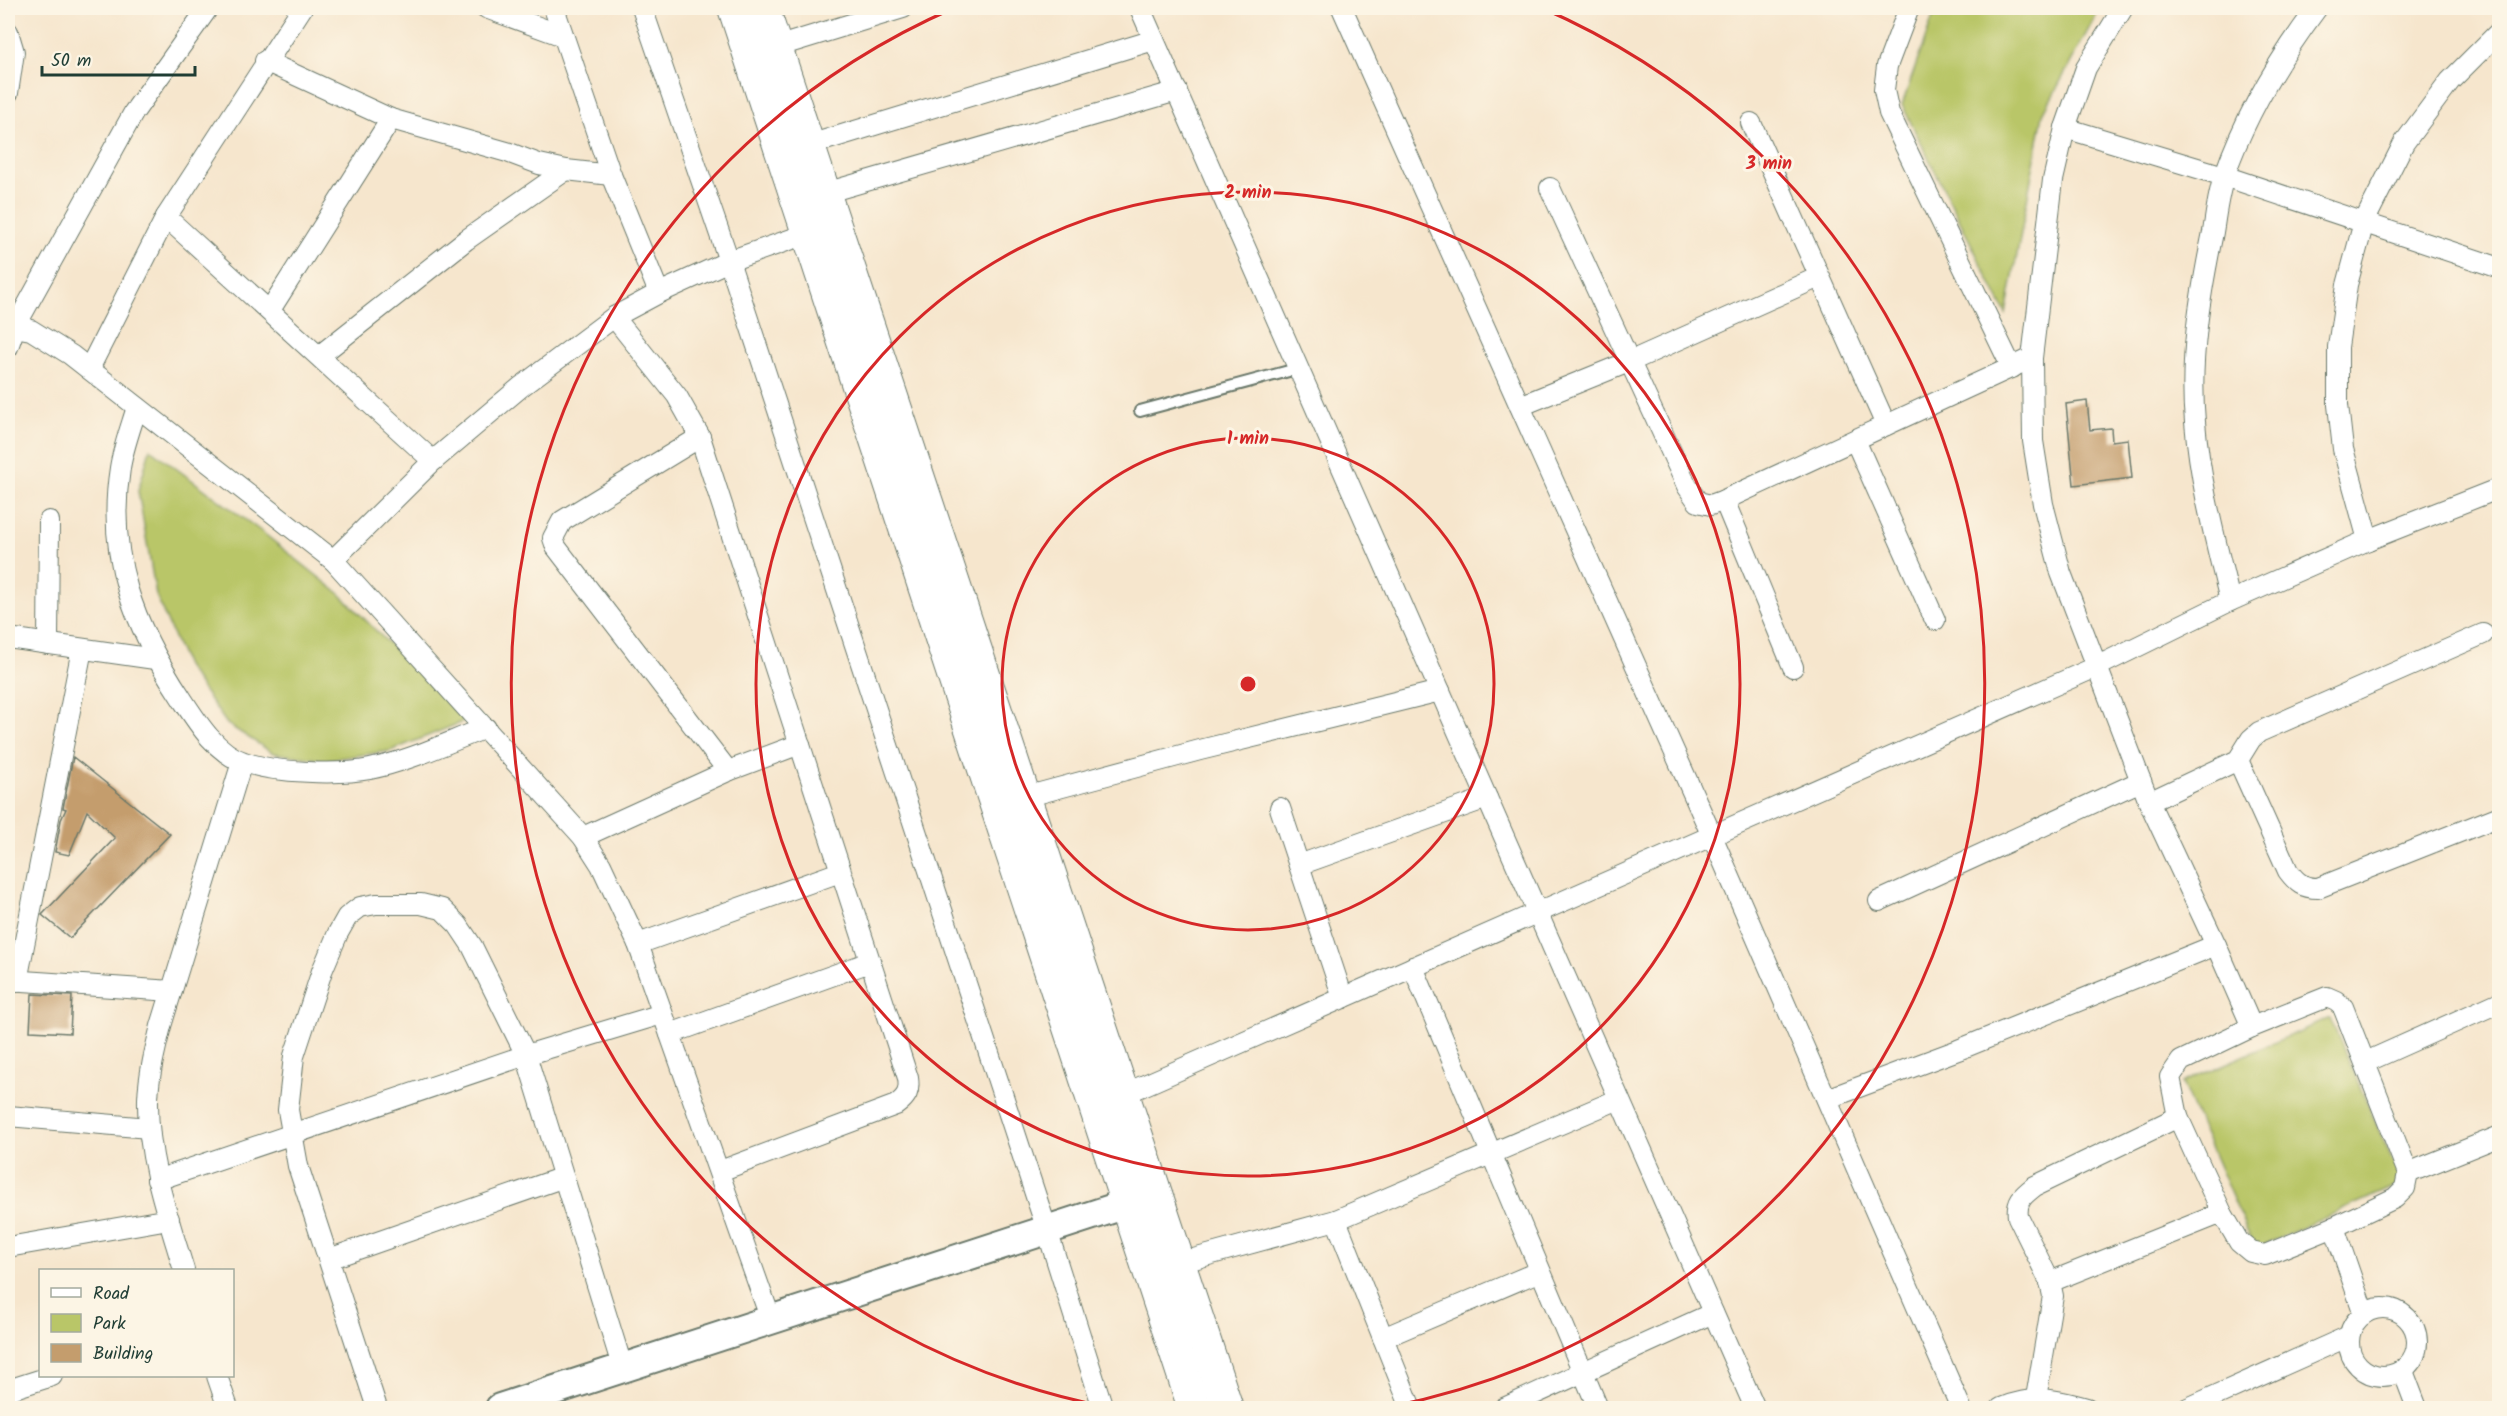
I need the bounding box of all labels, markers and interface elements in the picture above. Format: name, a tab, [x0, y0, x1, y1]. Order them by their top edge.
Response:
scale bar	[42, 39, 195, 77]
text: 50 m	[51, 47, 91, 76]
text: 3 min	[1745, 150, 1792, 179]
text: 2 min	[1225, 179, 1271, 208]
text: 1 min	[1227, 425, 1269, 454]
centre of rings	[1238, 674, 1258, 694]
legend	[39, 1269, 234, 1377]
text: Road	[93, 1280, 130, 1309]
text: Park	[93, 1310, 126, 1339]
text: Building	[93, 1340, 153, 1369]

